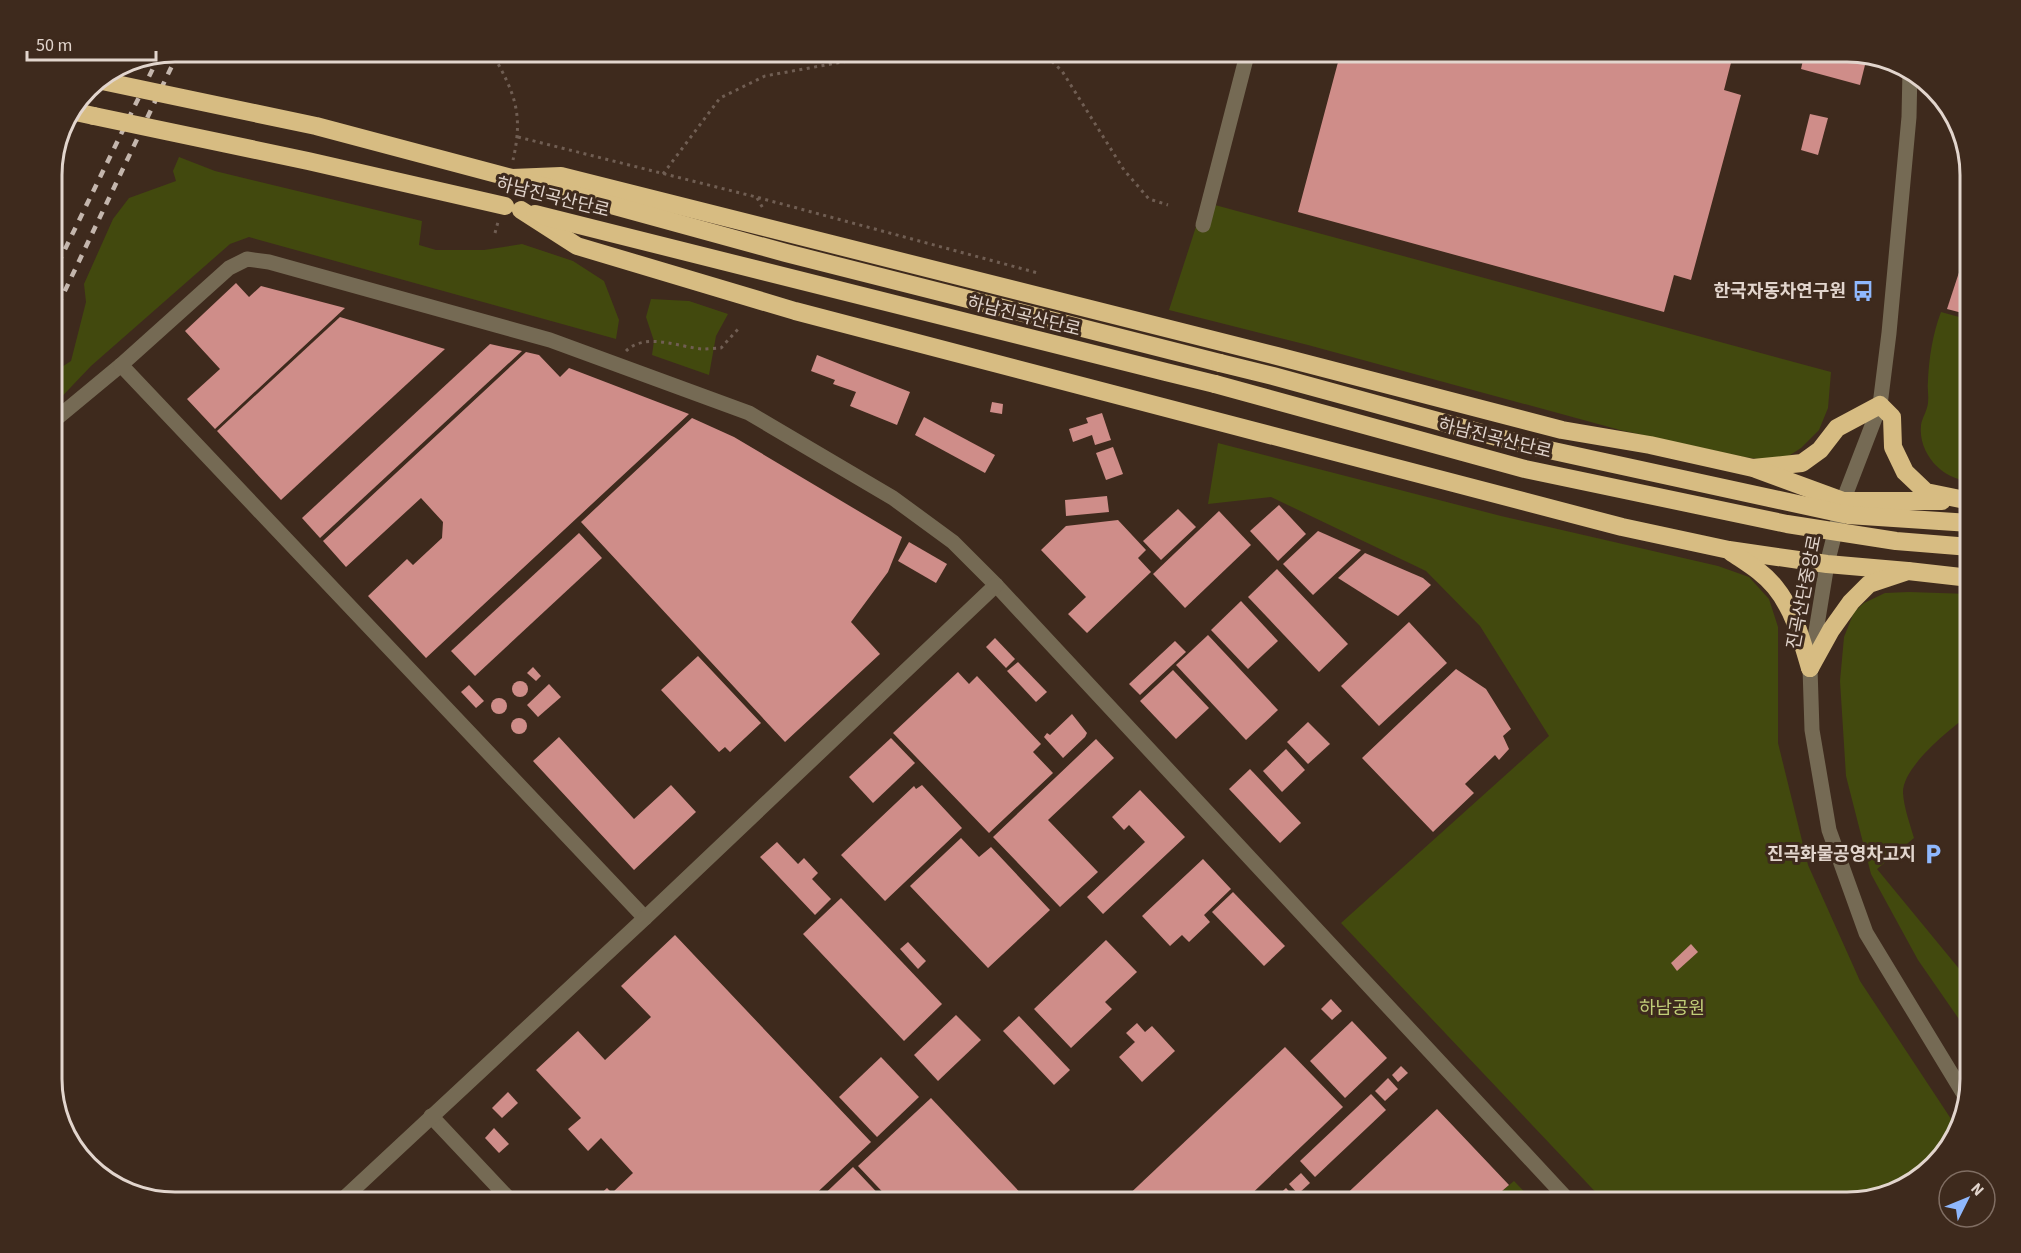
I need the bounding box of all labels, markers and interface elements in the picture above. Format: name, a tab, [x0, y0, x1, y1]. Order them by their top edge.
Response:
scale bar	[27, 24, 156, 62]
text: 50 m	[36, 33, 72, 58]
street label: 하남진곡산단로	[494, 171, 612, 224]
place label: 한국자동차연구원	[1714, 279, 1846, 304]
bus stop icon: 한국자동차연구원	[1851, 279, 1875, 303]
street label: 하남진곡산단로	[965, 290, 1083, 343]
street label: 하남진곡산단로	[1436, 412, 1554, 465]
street label: 진곡산단중앙로	[1781, 533, 1828, 651]
place label: 진곡화물공영차고지	[1767, 842, 1916, 867]
parking icon: 진곡화물공영차고지	[1921, 842, 1945, 866]
park label: 하남공원	[1639, 996, 1705, 1021]
north arrow	[1937, 1169, 1997, 1229]
text: N	[1966, 1178, 1989, 1201]

